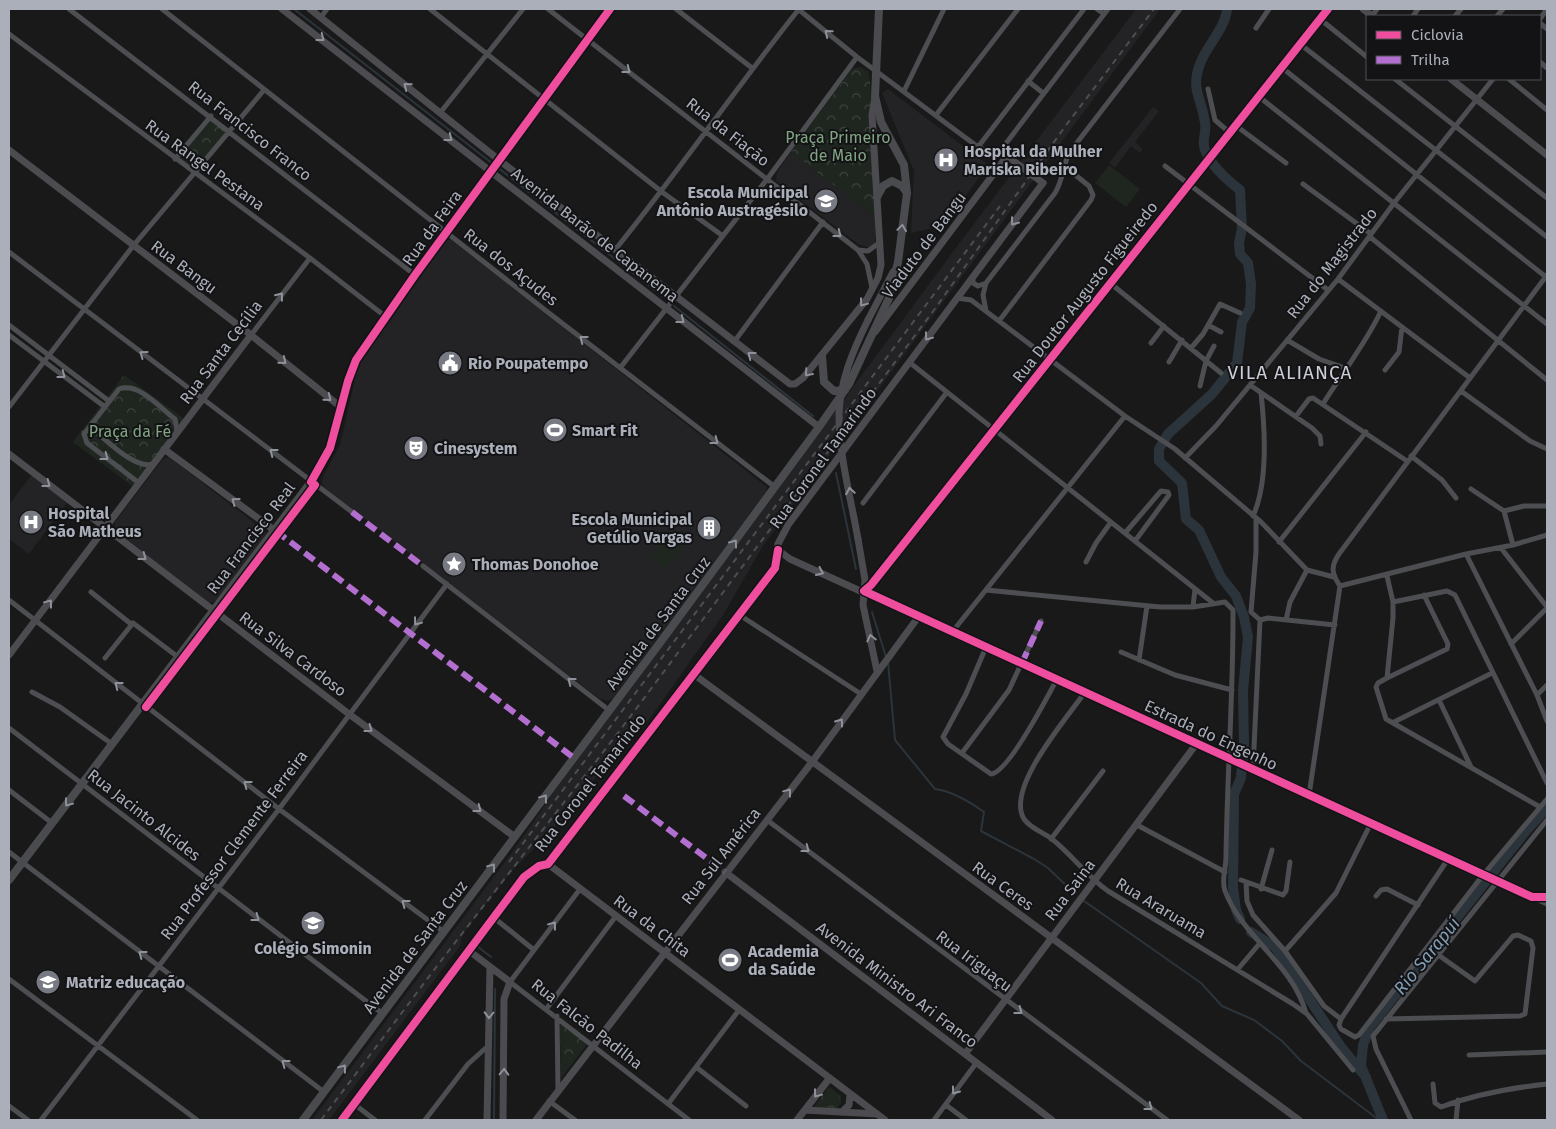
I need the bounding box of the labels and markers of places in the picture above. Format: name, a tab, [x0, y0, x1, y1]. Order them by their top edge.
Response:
place label: Hospital da Mulher Mariska Ribeiro	[964, 142, 1103, 179]
hospital icon: Hospital da Mulher Mariska Ribeiro	[933, 147, 959, 173]
place label: Escola Municipal Antônio Austragésilo	[656, 183, 808, 220]
school or university icon: Escola Municipal Antônio Austragésilo	[813, 188, 839, 214]
public building icon: Rio Poupatempo	[437, 350, 463, 376]
place label: Rio Poupatempo	[468, 354, 588, 373]
sports icon: Smart Fit	[542, 417, 568, 443]
place label: Smart Fit	[572, 421, 639, 440]
theatre icon: Cinesystem	[403, 435, 429, 461]
place label: Cinesystem	[434, 439, 517, 458]
place label: Hospital São Matheus	[48, 504, 142, 541]
hospital icon: Hospital São Matheus	[18, 509, 44, 535]
place label: Escola Municipal Getúlio Vargas	[572, 510, 692, 547]
building icon: Escola Municipal Getúlio Vargas	[696, 515, 722, 541]
place icon: Thomas Donohoe	[441, 551, 467, 577]
place label: Thomas Donohoe	[472, 555, 599, 574]
school or university icon: Colégio Simonin	[300, 910, 326, 936]
place label: Colégio Simonin	[254, 939, 372, 958]
place label: Academia da Saúde	[747, 942, 819, 979]
sports icon: Academia da Saúde	[717, 947, 743, 973]
school or university icon: Matriz educação	[35, 969, 61, 995]
place label: Matriz educação	[66, 973, 185, 993]

